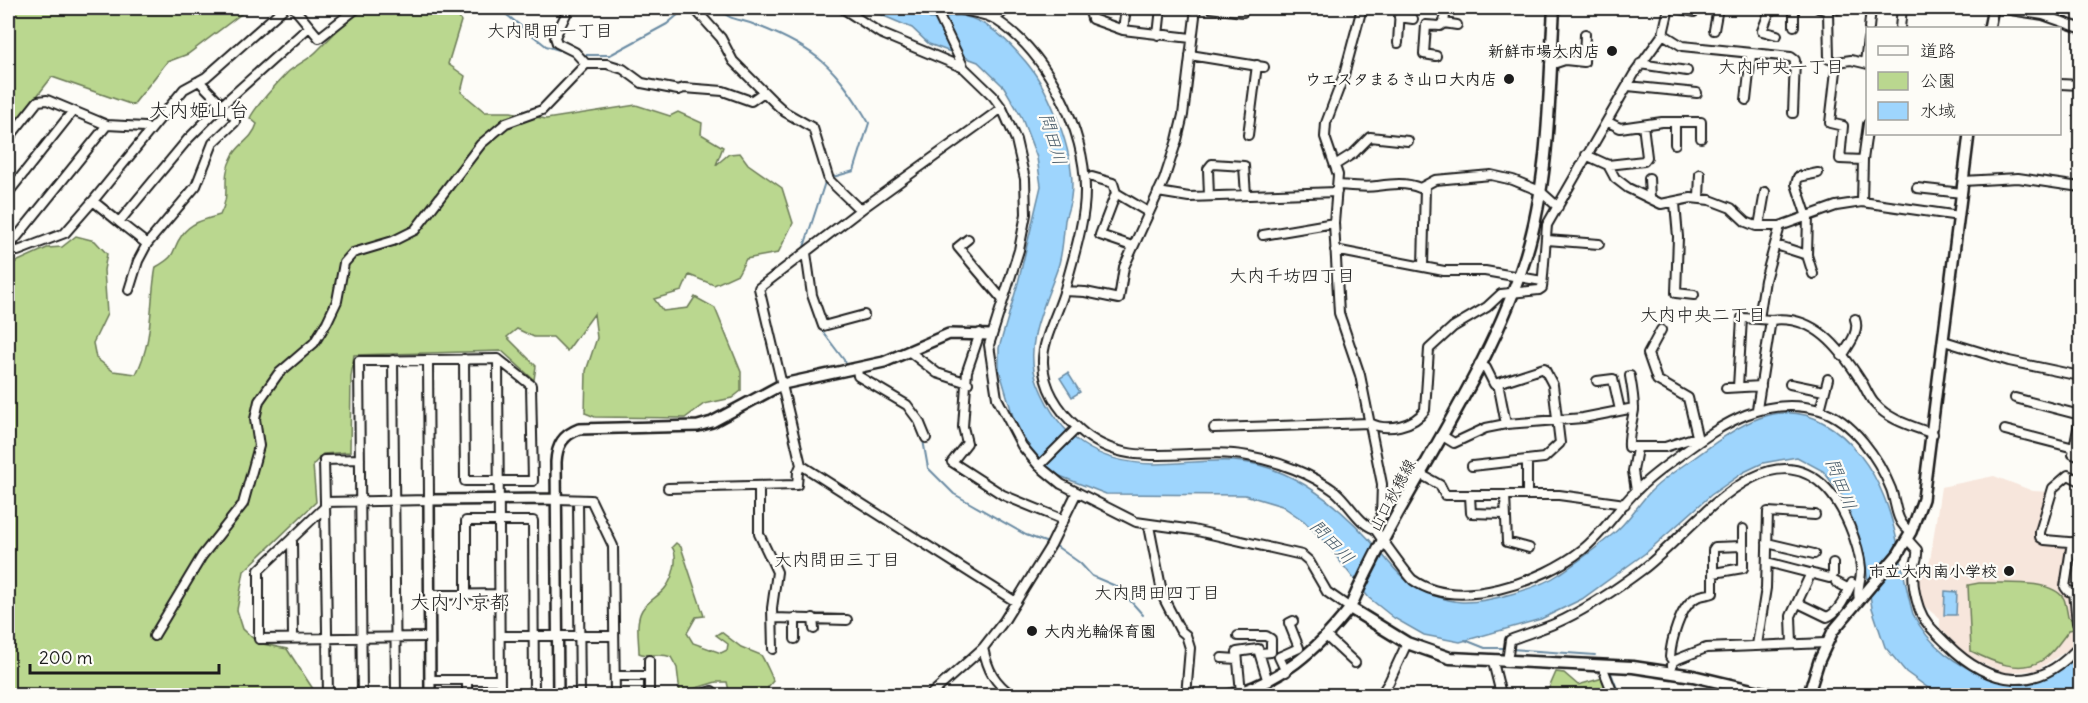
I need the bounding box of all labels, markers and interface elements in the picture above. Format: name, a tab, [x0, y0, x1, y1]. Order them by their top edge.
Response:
district label: 大内問田一丁目	[487, 19, 613, 42]
legend	[1866, 27, 2061, 135]
text: 道路	[1920, 39, 1956, 62]
place label: 新鮮市場大内店	[1488, 41, 1600, 61]
marker: 新鮮市場大内店	[1605, 44, 1619, 58]
district label: 大内中央一丁目	[1718, 55, 1844, 78]
place label: ウエスタまるき山口大内店	[1305, 69, 1497, 89]
text: 公園	[1920, 69, 1956, 92]
marker: ウエスタまるき山口大内店	[1502, 72, 1516, 86]
district label: 大内姫山台	[149, 97, 249, 122]
text: 水域	[1920, 99, 1956, 122]
water label: 問田川	[1035, 110, 1072, 168]
district label: 大内千坊四丁目	[1229, 264, 1355, 287]
district label: 大内中央二丁目	[1640, 303, 1766, 326]
water label: 問田川	[1821, 454, 1862, 513]
street label: 山口秋穂線	[1364, 455, 1420, 535]
water label: 問田川	[1305, 514, 1359, 569]
district label: 大内問田三丁目	[774, 548, 900, 571]
place label: 市立大内南小学校	[1869, 561, 1997, 581]
marker: 市立大内南小学校	[2002, 564, 2016, 578]
district label: 大内問田四丁目	[1094, 581, 1220, 604]
district label: 大内小京都	[410, 589, 510, 614]
place label: 大内光輪保育園	[1044, 621, 1156, 641]
marker: 大内光輪保育園	[1025, 624, 1039, 638]
scale bar	[30, 637, 219, 675]
text: 200 m	[39, 646, 93, 669]

